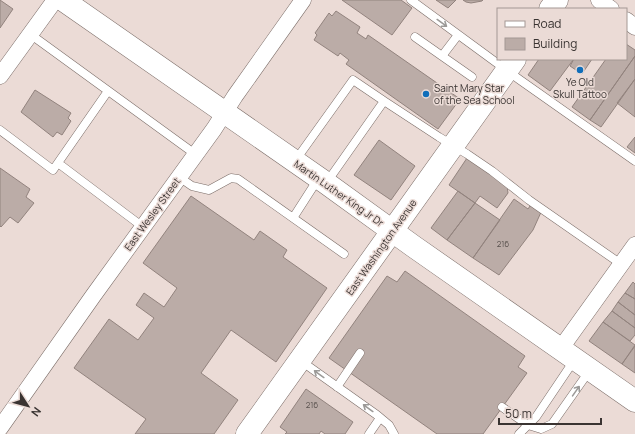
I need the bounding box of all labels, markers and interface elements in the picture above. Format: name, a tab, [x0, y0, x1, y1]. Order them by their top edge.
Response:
legend	[497, 8, 627, 60]
text: Road	[533, 15, 561, 32]
one-way arrow	[436, 19, 447, 27]
text: Building	[533, 35, 577, 52]
marker: Ye Old Skull Tattoo	[575, 65, 585, 75]
place label: Ye Old Skull Tattoo	[553, 75, 607, 101]
place label: Saint Mary Star of the Sea School	[434, 81, 515, 107]
marker: Saint Mary Star of the Sea School	[421, 89, 431, 99]
street label: Martin Luther King Jr Dr	[291, 157, 387, 230]
street label: East Wesley Street	[121, 175, 183, 253]
street label: East Washington Avenue	[342, 196, 420, 298]
house number: 216	[497, 238, 509, 249]
one-way arrow	[314, 369, 325, 378]
one-way arrow	[572, 385, 580, 396]
north arrow	[8, 386, 48, 426]
house number: 216	[306, 399, 318, 410]
scale bar	[499, 400, 601, 426]
one-way arrow	[362, 404, 373, 413]
text: N	[28, 405, 45, 420]
text: 50 m	[505, 405, 532, 422]

